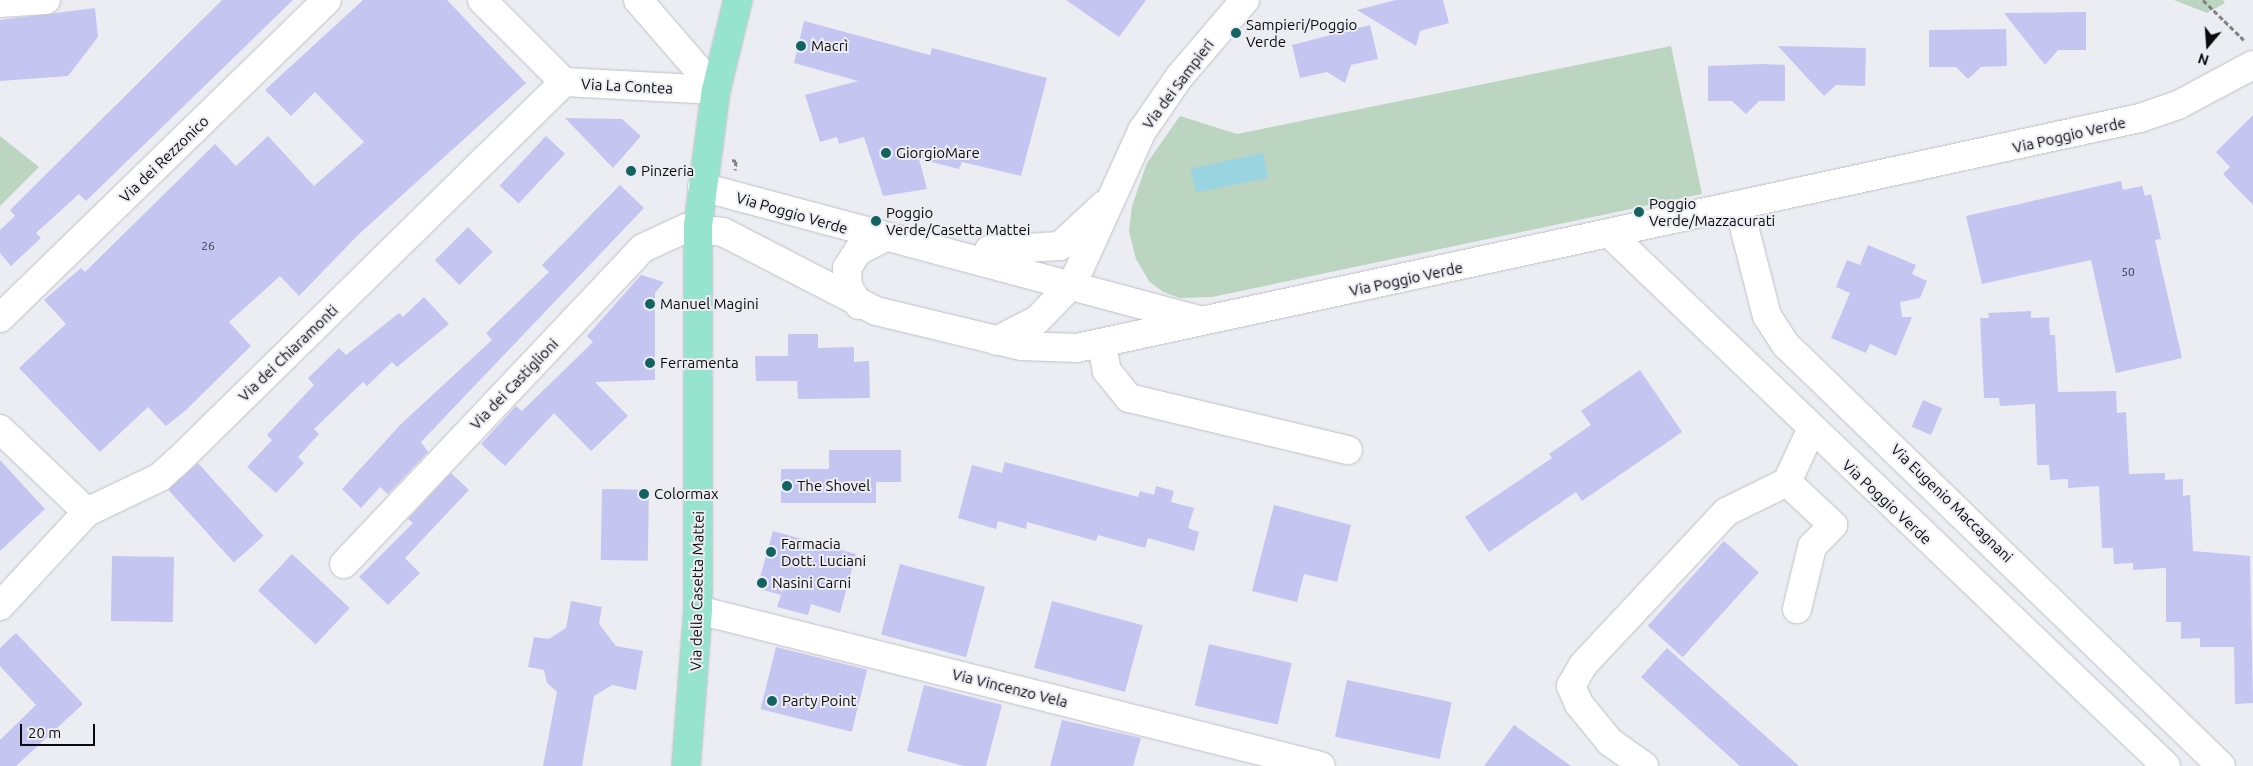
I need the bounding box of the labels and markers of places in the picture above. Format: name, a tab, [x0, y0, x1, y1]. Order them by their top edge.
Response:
place label: Sampieri/Poggio Verde	[1246, 15, 1357, 50]
marker: Sampieri/Poggio Verde	[1230, 27, 1242, 39]
place label: Macrì	[811, 37, 848, 55]
marker: Macrì	[795, 40, 807, 52]
place label: GiorgioMare	[896, 144, 980, 162]
marker: GiorgioMare	[880, 147, 892, 159]
place label: Pinzeria	[641, 162, 694, 180]
marker: Pinzeria	[625, 165, 637, 177]
place label: Poggio Verde/Mazzacurati	[1649, 194, 1775, 229]
place label: Poggio Verde/Casetta Mattei	[886, 203, 1030, 238]
marker: Poggio Verde/Mazzacurati	[1633, 206, 1645, 218]
marker: Poggio Verde/Casetta Mattei	[870, 215, 882, 227]
place label: Manuel Magini	[660, 295, 759, 313]
marker: Manuel Magini	[644, 298, 656, 310]
place label: Ferramenta	[660, 354, 739, 372]
marker: Ferramenta	[644, 357, 656, 369]
place label: The Shovel	[797, 477, 870, 495]
marker: The Shovel	[781, 480, 793, 492]
place label: Colormax	[654, 485, 719, 503]
marker: Colormax	[638, 488, 650, 500]
place label: Farmacia Dott. Luciani	[781, 534, 866, 569]
marker: Farmacia Dott. Luciani	[765, 546, 777, 558]
place label: Nasini Carni	[772, 574, 851, 592]
marker: Nasini Carni	[756, 577, 768, 589]
place label: Party Point	[782, 692, 856, 710]
marker: Party Point	[766, 695, 778, 707]

